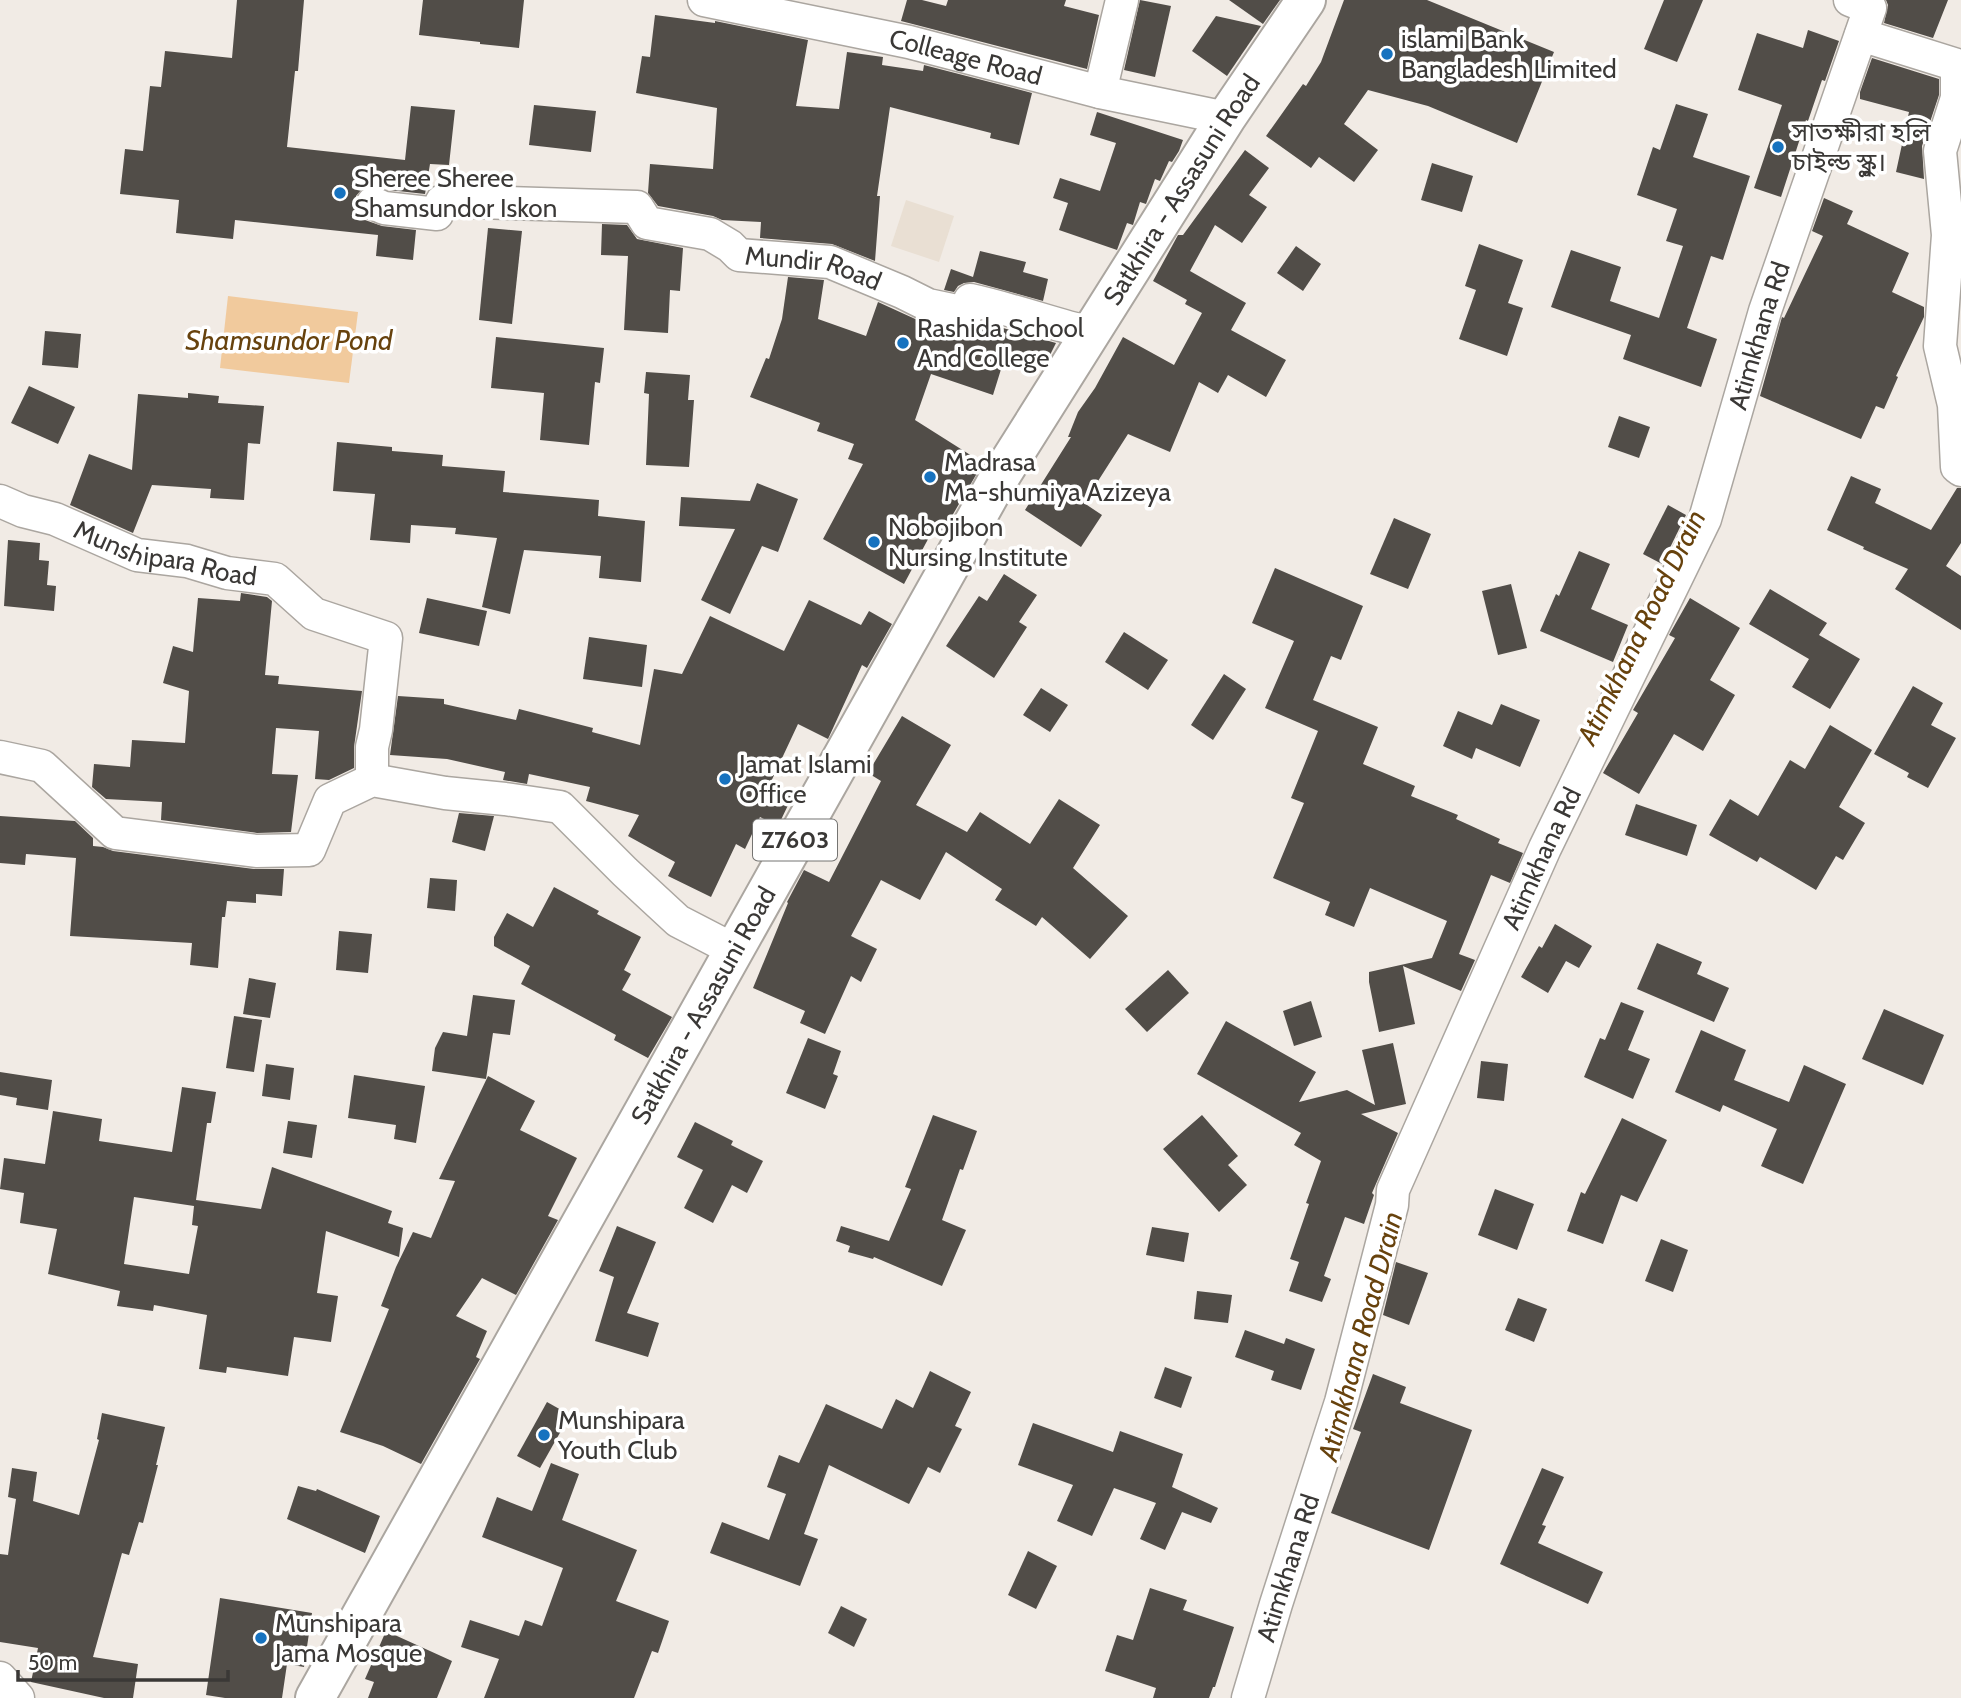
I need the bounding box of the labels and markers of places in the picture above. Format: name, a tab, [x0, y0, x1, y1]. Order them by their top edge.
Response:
place label: islami Bank Bangladesh Limited	[1401, 23, 1617, 85]
marker: islami Bank Bangladesh Limited	[1379, 46, 1395, 62]
place label: সাতক্ষীরা হলি চাইল্ড স্কুল।	[1791, 116, 1932, 178]
marker: সাতক্ষীরা হলি চাইল্ড স্কুল।	[1770, 139, 1786, 155]
place label: Sheree Sheree Shamsundor Iskon	[354, 162, 557, 224]
marker: Sheree Sheree Shamsundor Iskon	[332, 185, 348, 201]
place label: Rashida School And College	[917, 312, 1084, 374]
marker: Rashida School And College	[895, 335, 911, 351]
place label: Madrasa Ma-shumiya Azizeya	[944, 446, 1171, 508]
marker: Madrasa Ma-shumiya Azizeya	[922, 469, 938, 485]
place label: Nobojibon Nursing Institute	[888, 511, 1068, 573]
marker: Nobojibon Nursing Institute	[866, 534, 882, 550]
place label: Jamat Islami Office	[738, 748, 872, 810]
marker: Jamat Islami Office	[717, 771, 733, 787]
place label: Munshipara Youth Club	[557, 1404, 685, 1466]
marker: Munshipara Youth Club	[536, 1427, 552, 1443]
place label: Munshipara Jama Mosque	[274, 1607, 422, 1669]
marker: Munshipara Jama Mosque	[253, 1630, 269, 1646]

